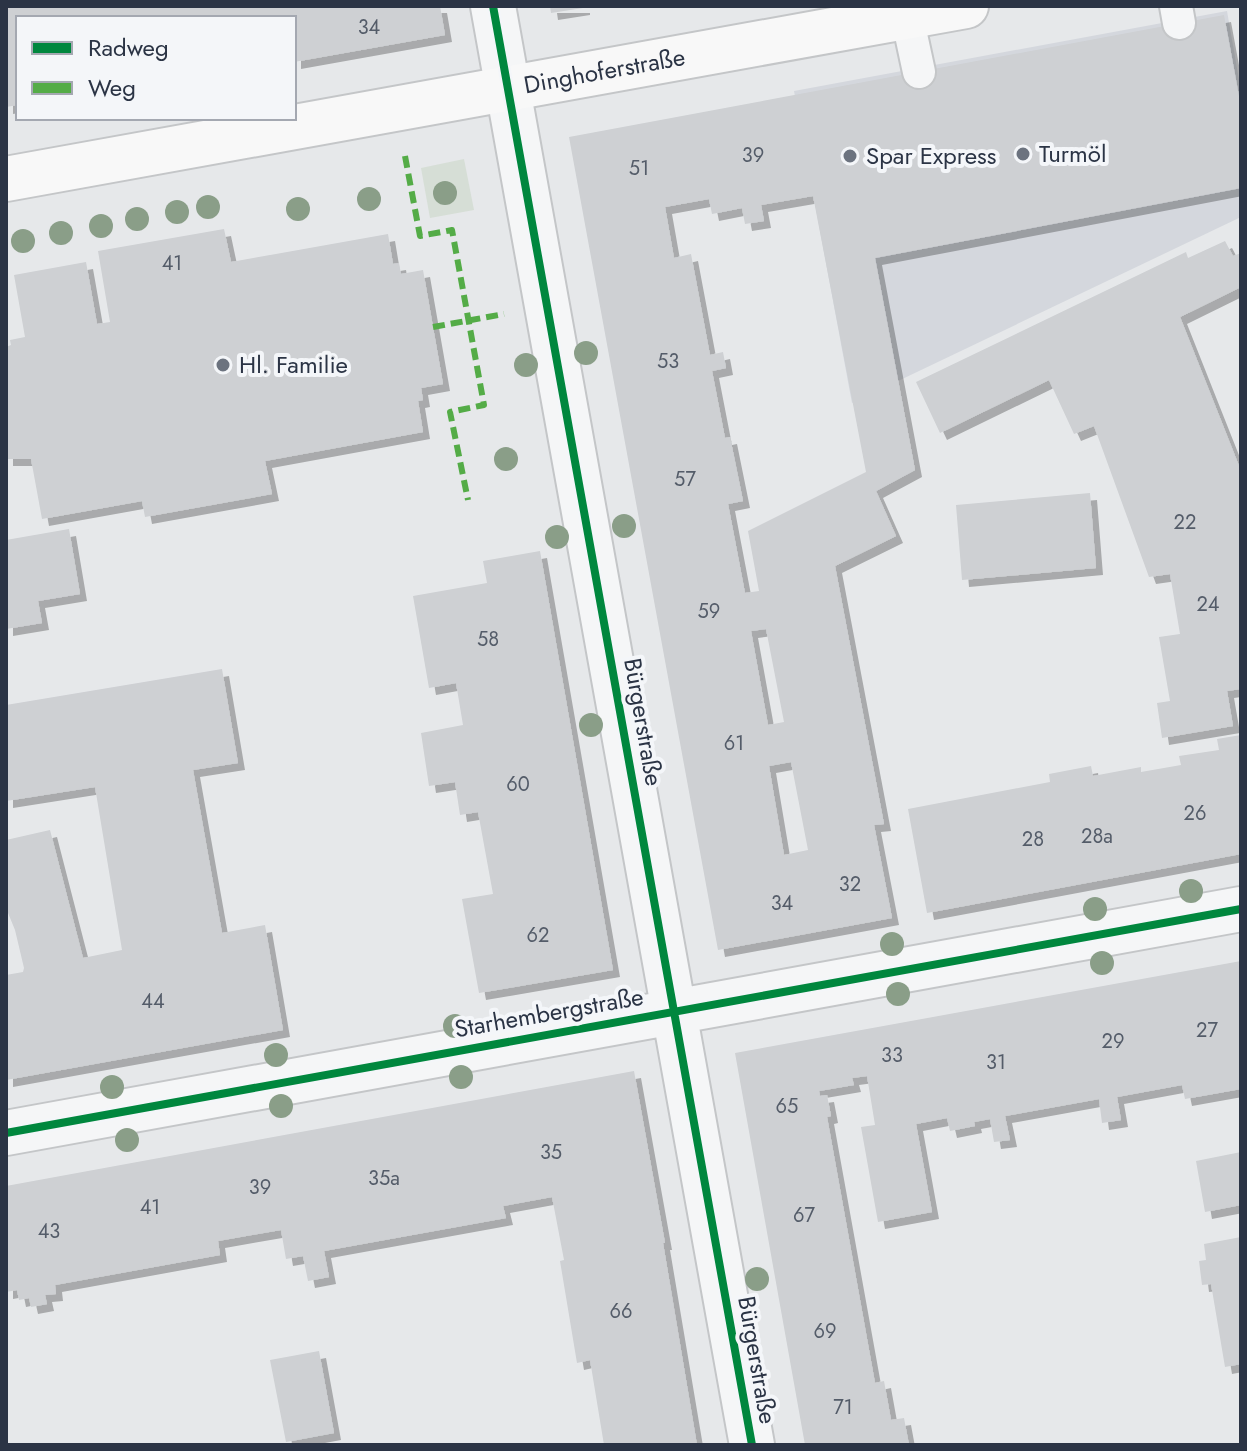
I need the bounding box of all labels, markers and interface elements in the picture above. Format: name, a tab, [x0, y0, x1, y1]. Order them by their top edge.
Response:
house number: 34	[358, 13, 381, 42]
legend	[16, 16, 296, 120]
text: Radweg	[88, 30, 169, 65]
street label: Dinghoferstraße	[521, 39, 688, 102]
text: Weg	[88, 70, 136, 105]
place label: Turmöl	[1039, 136, 1106, 171]
place label: Spar Express	[866, 138, 996, 173]
house number: 39	[742, 141, 764, 170]
marker: Turmöl	[1014, 145, 1032, 163]
marker: Spar Express	[841, 147, 859, 165]
house number: 51	[629, 154, 649, 183]
house number: 41	[162, 249, 182, 278]
place label: Hl. Familie	[239, 347, 348, 382]
house number: 53	[657, 347, 679, 376]
marker: Hl. Familie	[214, 356, 232, 374]
house number: 57	[674, 465, 696, 494]
house number: 22	[1174, 508, 1196, 537]
house number: 24	[1196, 590, 1220, 619]
house number: 59	[698, 597, 720, 626]
house number: 58	[477, 625, 499, 654]
street label: Bürgerstraße	[615, 655, 672, 789]
house number: 61	[724, 729, 744, 758]
house number: 60	[506, 770, 530, 799]
house number: 26	[1184, 799, 1206, 828]
house number: 28a	[1081, 822, 1113, 851]
house number: 28	[1022, 825, 1044, 854]
house number: 32	[839, 870, 861, 899]
house number: 34	[771, 889, 794, 918]
house number: 62	[527, 921, 549, 950]
street label: Starhembergstraße	[452, 979, 646, 1046]
house number: 44	[141, 987, 165, 1016]
house number: 27	[1196, 1016, 1218, 1045]
house number: 29	[1102, 1027, 1124, 1056]
house number: 33	[881, 1041, 903, 1070]
house number: 31	[986, 1048, 1006, 1077]
house number: 65	[776, 1092, 798, 1121]
house number: 35	[540, 1138, 562, 1167]
house number: 35a	[368, 1164, 400, 1193]
house number: 39	[249, 1173, 271, 1202]
house number: 41	[140, 1193, 160, 1222]
house number: 67	[793, 1201, 816, 1230]
house number: 43	[38, 1217, 60, 1246]
street label: Bürgerstraße	[729, 1293, 786, 1427]
house number: 66	[609, 1297, 633, 1326]
house number: 69	[813, 1317, 837, 1346]
house number: 71	[833, 1393, 853, 1422]

